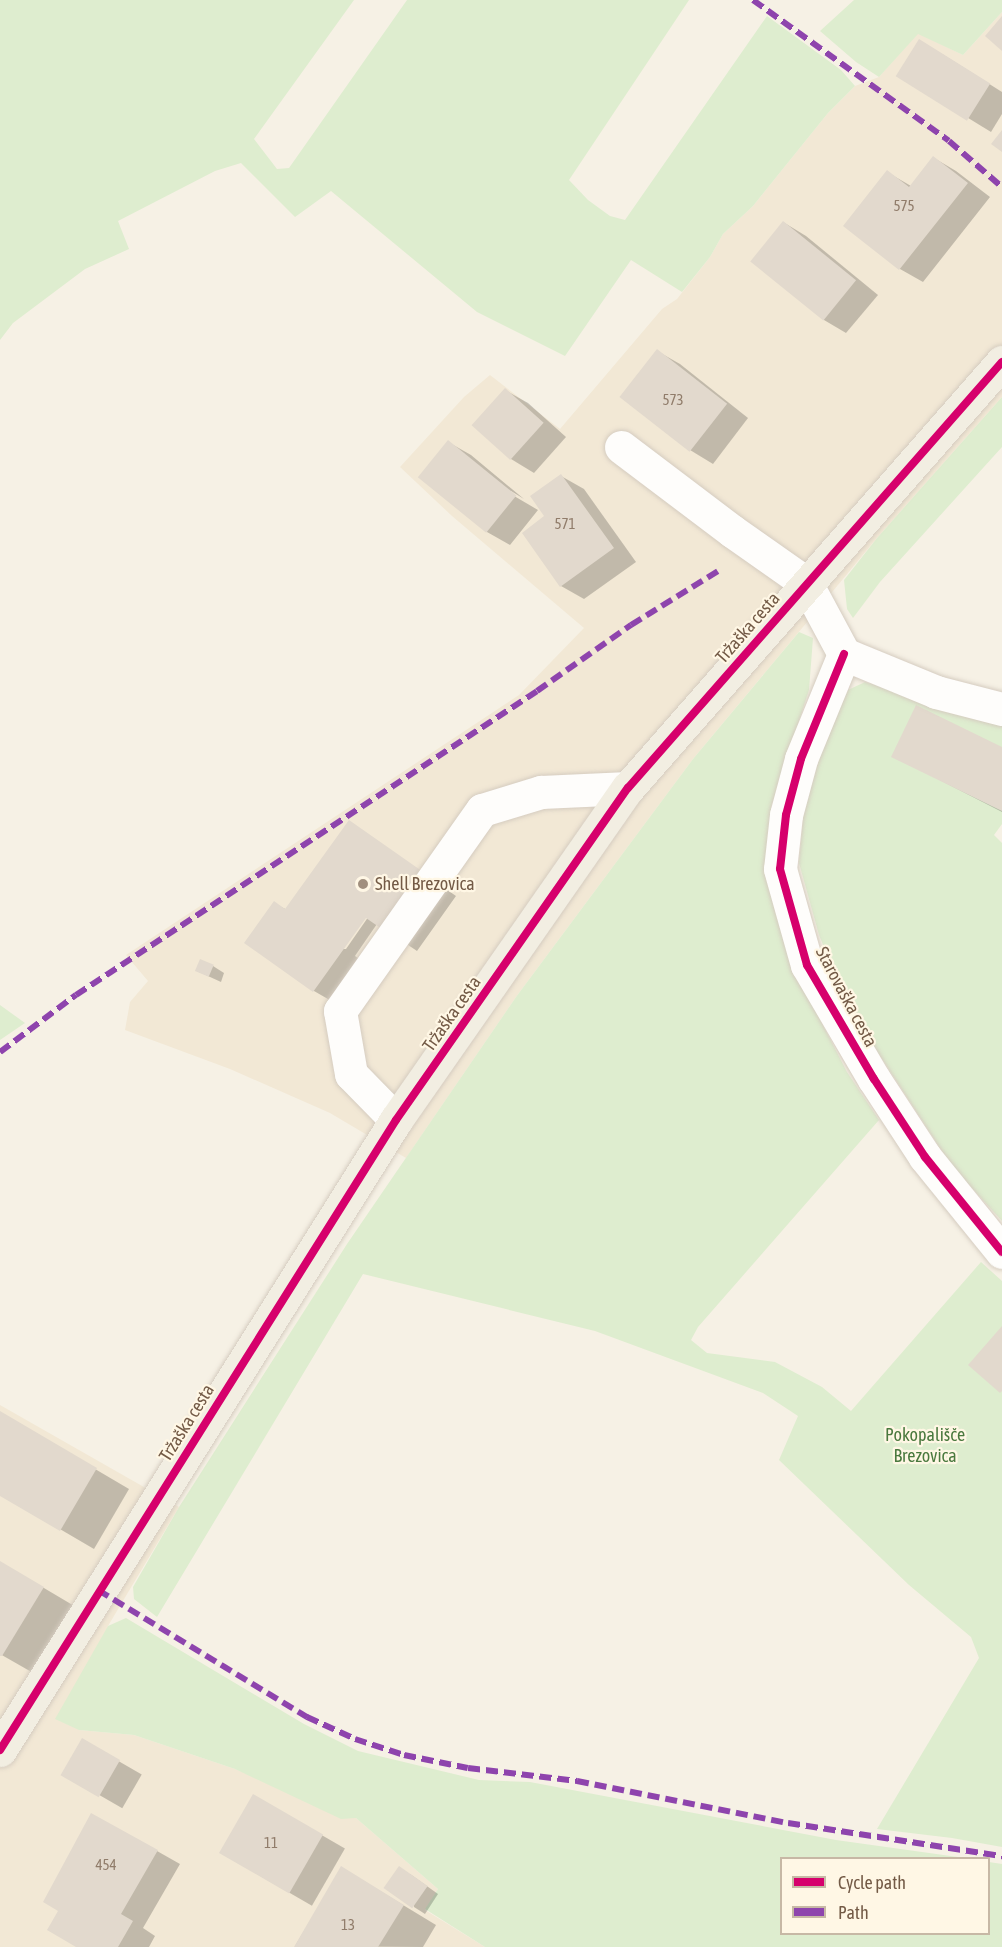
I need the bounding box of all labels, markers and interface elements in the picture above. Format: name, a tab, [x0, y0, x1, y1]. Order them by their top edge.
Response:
house number: 575	[893, 197, 915, 215]
house number: 573	[662, 391, 684, 409]
house number: 571	[554, 515, 576, 533]
street label: Tržaška cesta	[711, 588, 785, 668]
place label: Shell Brezovica	[375, 873, 475, 895]
marker: Shell Brezovica	[356, 877, 370, 891]
street label: Starovaška cesta	[811, 943, 881, 1051]
street label: Tržaška cesta	[418, 972, 486, 1056]
street label: Tržaška cesta	[155, 1380, 219, 1466]
park label: Pokopališče Brezovica	[885, 1425, 965, 1468]
house number: 11	[264, 1834, 278, 1852]
house number: 454	[95, 1856, 117, 1874]
legend	[780, 1857, 990, 1935]
text: Cycle path	[838, 1872, 906, 1893]
text: Path	[838, 1902, 869, 1923]
house number: 13	[341, 1916, 355, 1934]

